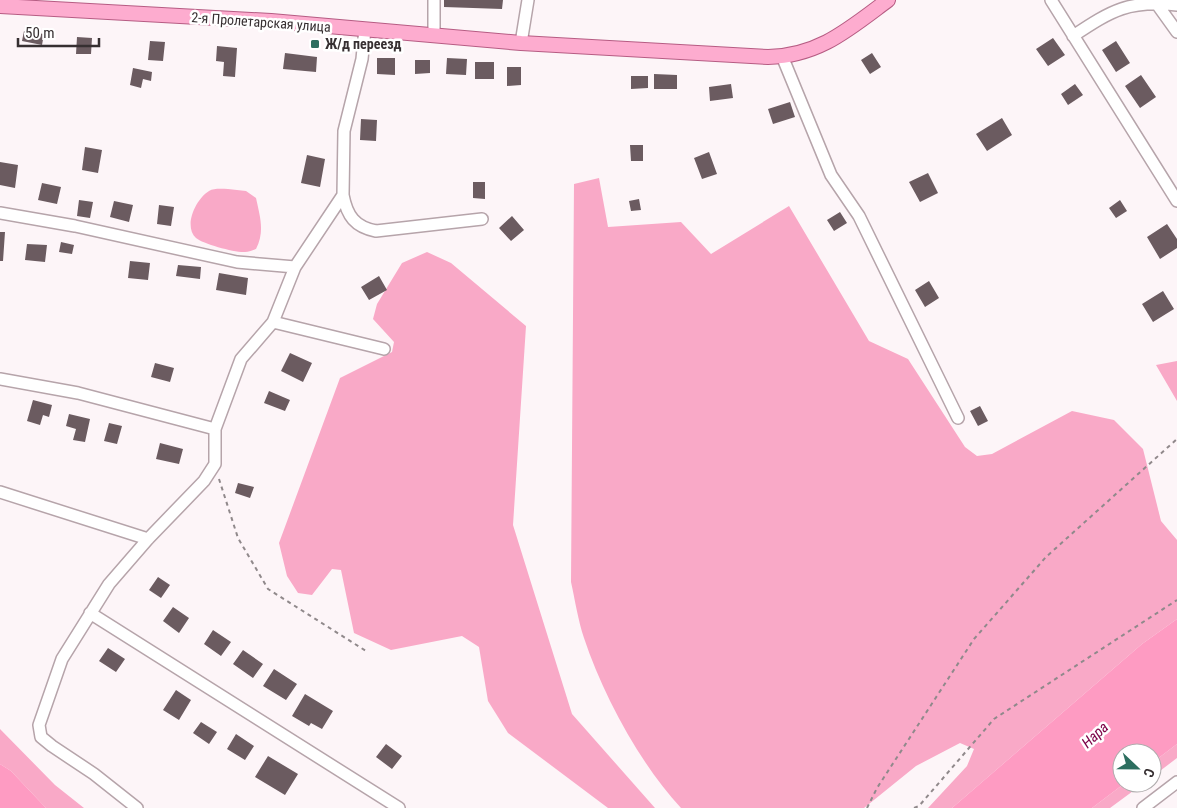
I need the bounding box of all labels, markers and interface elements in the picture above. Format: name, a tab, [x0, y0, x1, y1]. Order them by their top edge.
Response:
street label: 2-я Пролетарская улица	[191, 9, 331, 35]
scale bar	[18, 15, 99, 47]
text: 50 m	[25, 24, 55, 42]
place label: Ж/д переезд	[325, 36, 401, 52]
marker: Ж/д переезд	[309, 38, 321, 50]
water label: Нара	[1078, 718, 1112, 752]
north arrow	[1112, 743, 1162, 793]
text: С	[1140, 766, 1158, 780]

